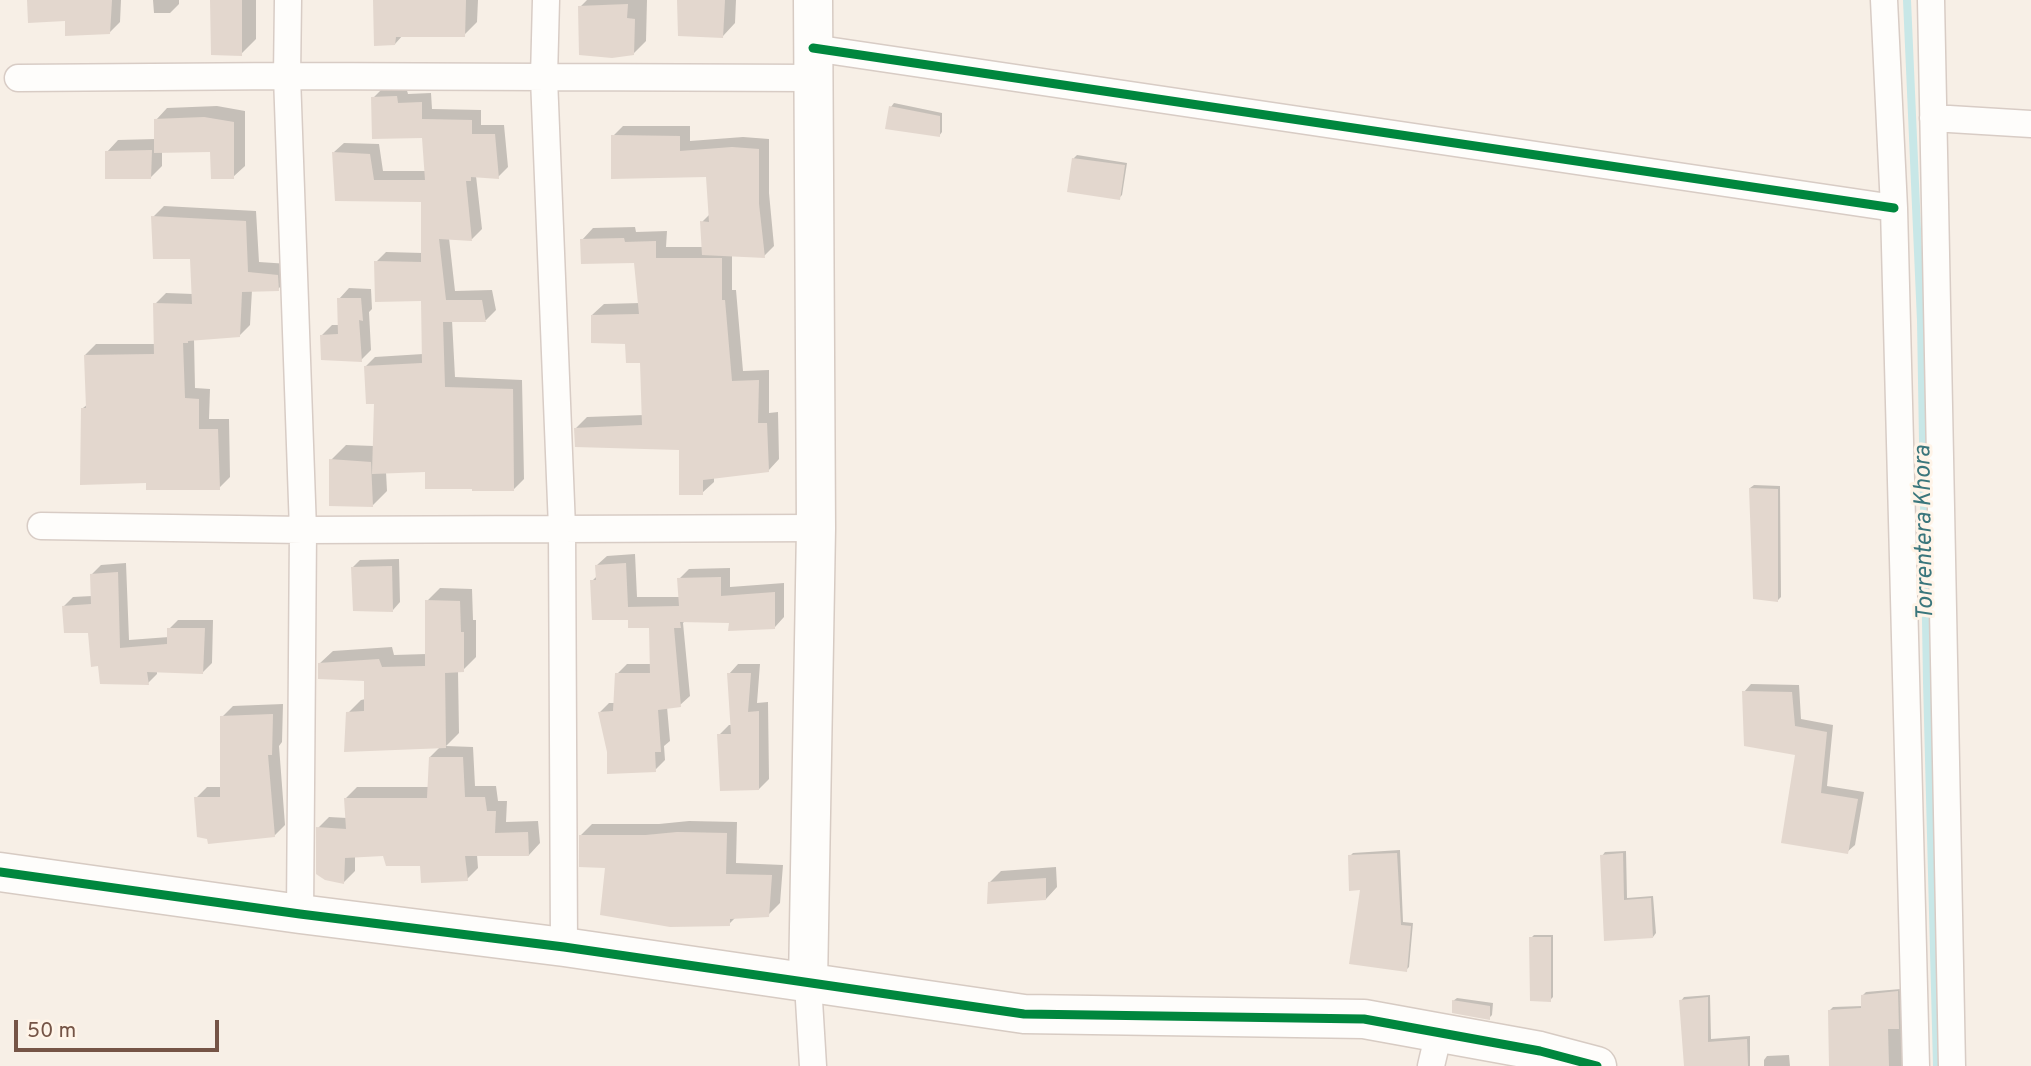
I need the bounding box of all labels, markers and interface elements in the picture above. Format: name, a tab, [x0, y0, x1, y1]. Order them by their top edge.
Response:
water label: Torrentera Khora	[1910, 445, 1942, 621]
scale bar	[18, 1006, 222, 1050]
text: 50 m	[27, 1018, 76, 1045]

